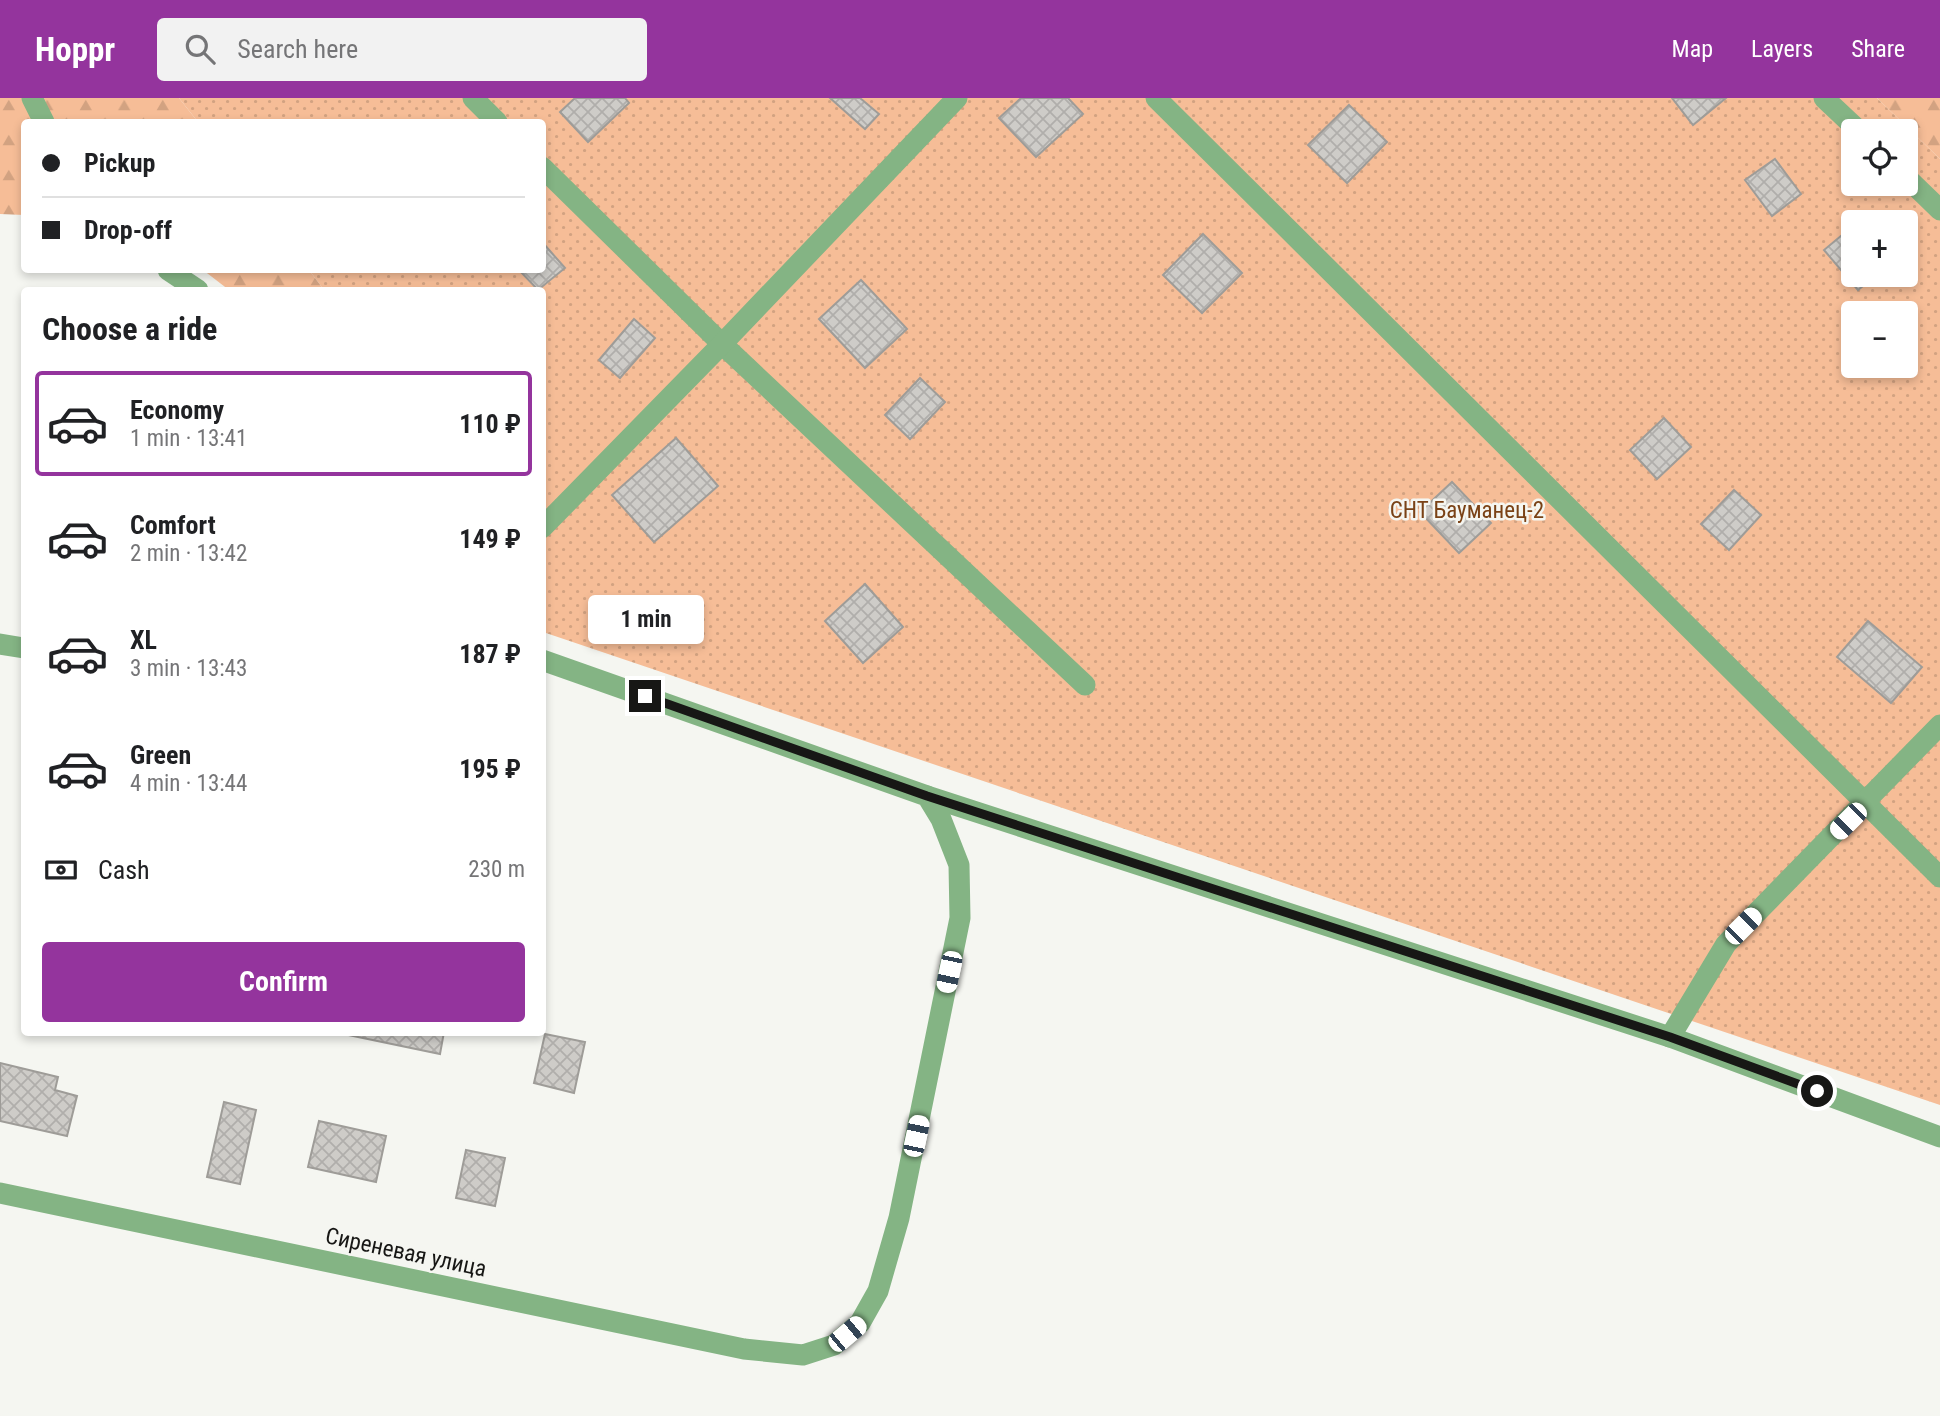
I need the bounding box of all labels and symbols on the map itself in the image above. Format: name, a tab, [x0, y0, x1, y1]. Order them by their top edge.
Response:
park label: СНТ Бауманец-2	[1390, 497, 1544, 524]
callout: 1 min	[587, 594, 703, 644]
route end	[629, 680, 661, 712]
car	[1826, 799, 1871, 843]
car	[1721, 904, 1766, 948]
car	[935, 949, 964, 995]
route start	[1801, 1075, 1833, 1107]
car	[902, 1113, 931, 1159]
street label: Сиреневая улица	[323, 1222, 489, 1283]
car	[825, 1312, 870, 1356]

